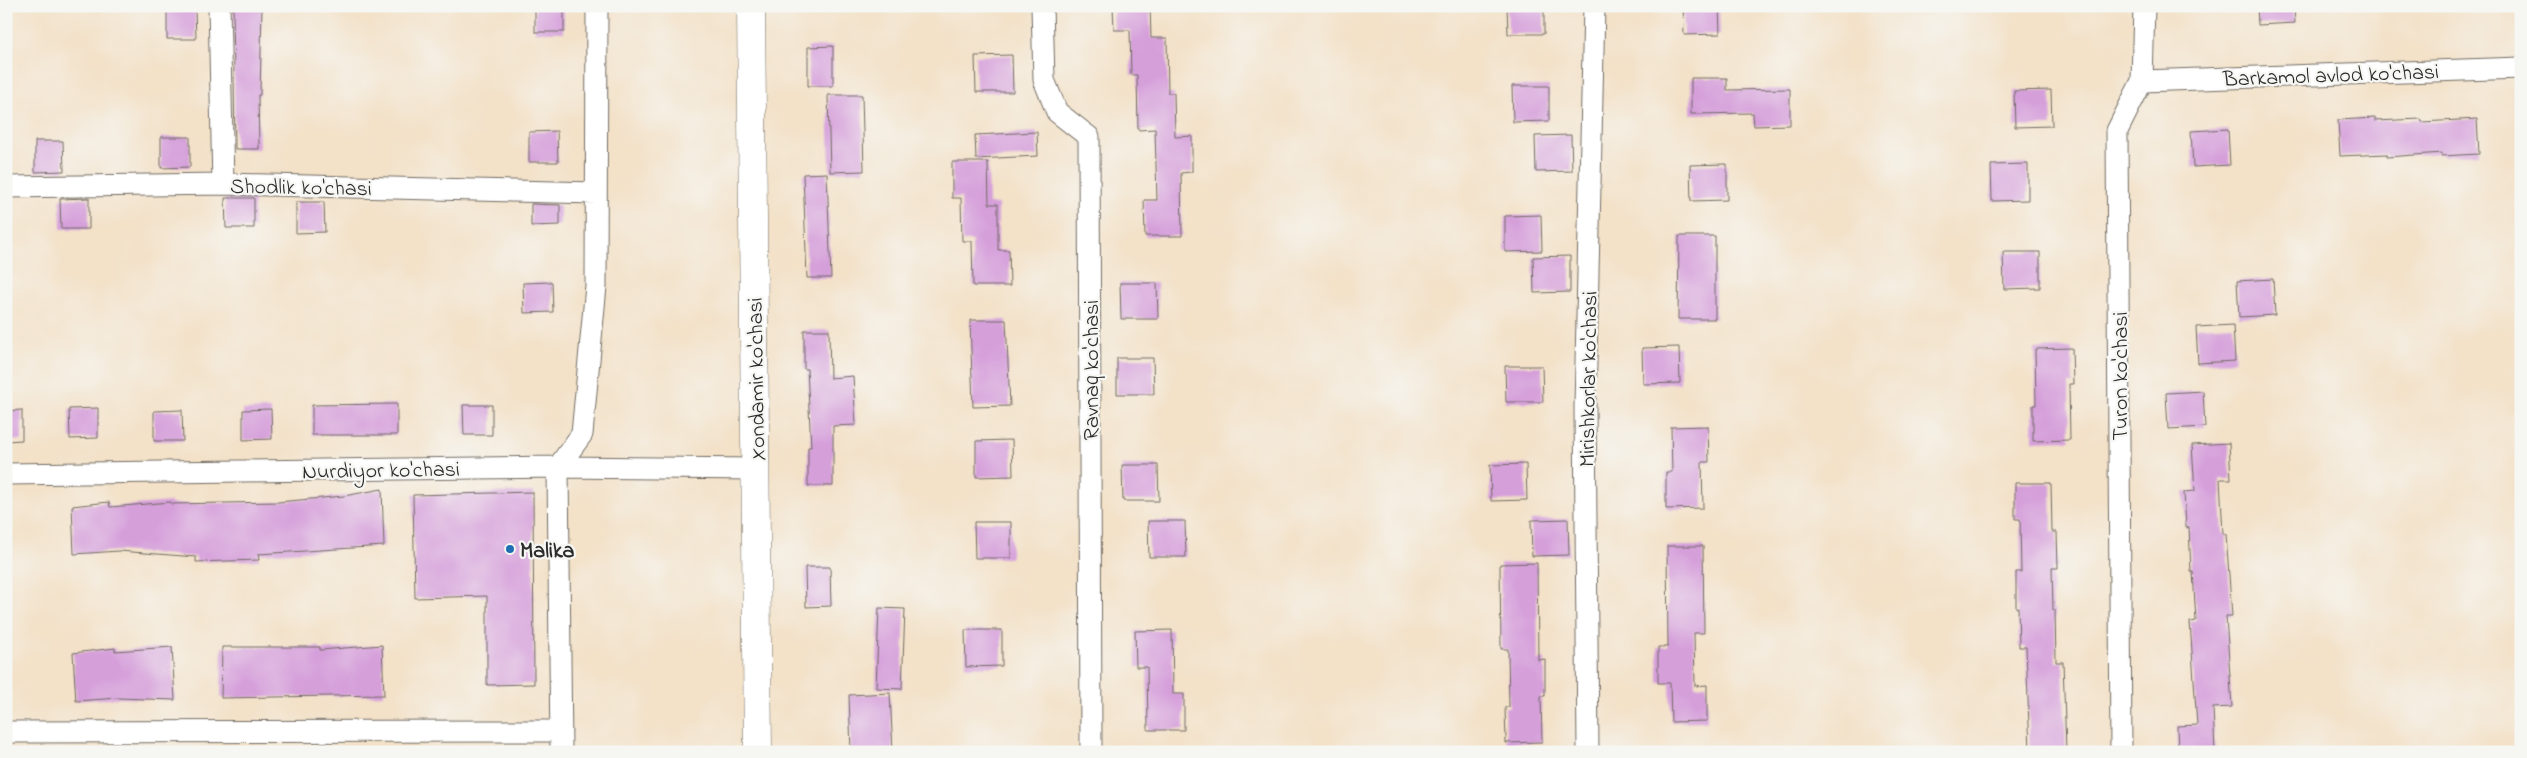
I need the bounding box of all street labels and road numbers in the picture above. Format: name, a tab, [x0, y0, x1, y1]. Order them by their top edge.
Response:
street label: Barkamol avlod ko'chasi	[2222, 57, 2440, 97]
street label: Shodlik ko'chasi	[230, 172, 372, 206]
street label: Mirishkorlar ko'chasi	[1572, 291, 1608, 467]
street label: Xondamir ko'chasi	[741, 297, 775, 461]
street label: Ravnaq ko'chasi	[1077, 300, 1109, 440]
street label: Turon ko'chasi	[2106, 311, 2138, 441]
street label: Nurdiyor ko'chasi	[302, 455, 460, 490]

